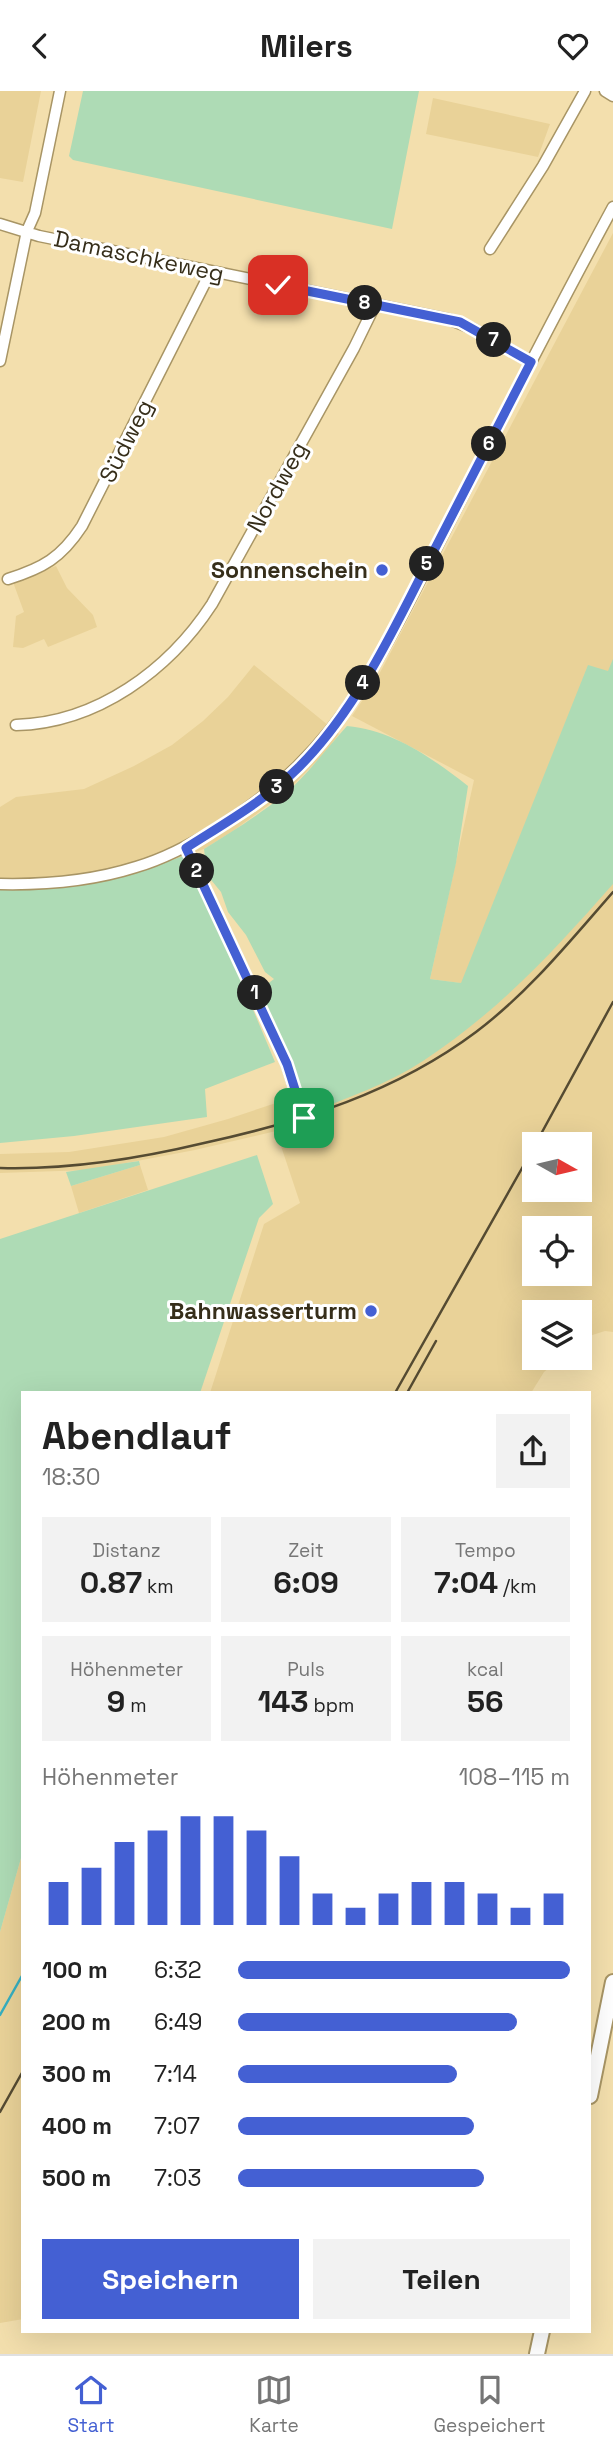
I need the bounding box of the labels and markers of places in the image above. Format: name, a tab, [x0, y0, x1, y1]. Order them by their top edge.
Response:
pin	[248, 255, 308, 315]
pin: 8	[348, 285, 382, 321]
pin: 7	[476, 323, 512, 357]
pin: 6	[472, 427, 506, 461]
pin: 5	[410, 547, 444, 581]
place label: Sonnenschein	[211, 555, 368, 585]
marker: Sonnenschein	[374, 562, 390, 578]
pin: 4	[346, 665, 380, 701]
pin: 3	[260, 769, 294, 805]
pin: 2	[180, 853, 214, 889]
pin: 1	[238, 975, 272, 1011]
pin	[274, 1088, 334, 1148]
place label: Bahnwasserturm	[169, 1296, 357, 1326]
marker: Bahnwasserturm	[363, 1303, 379, 1319]

